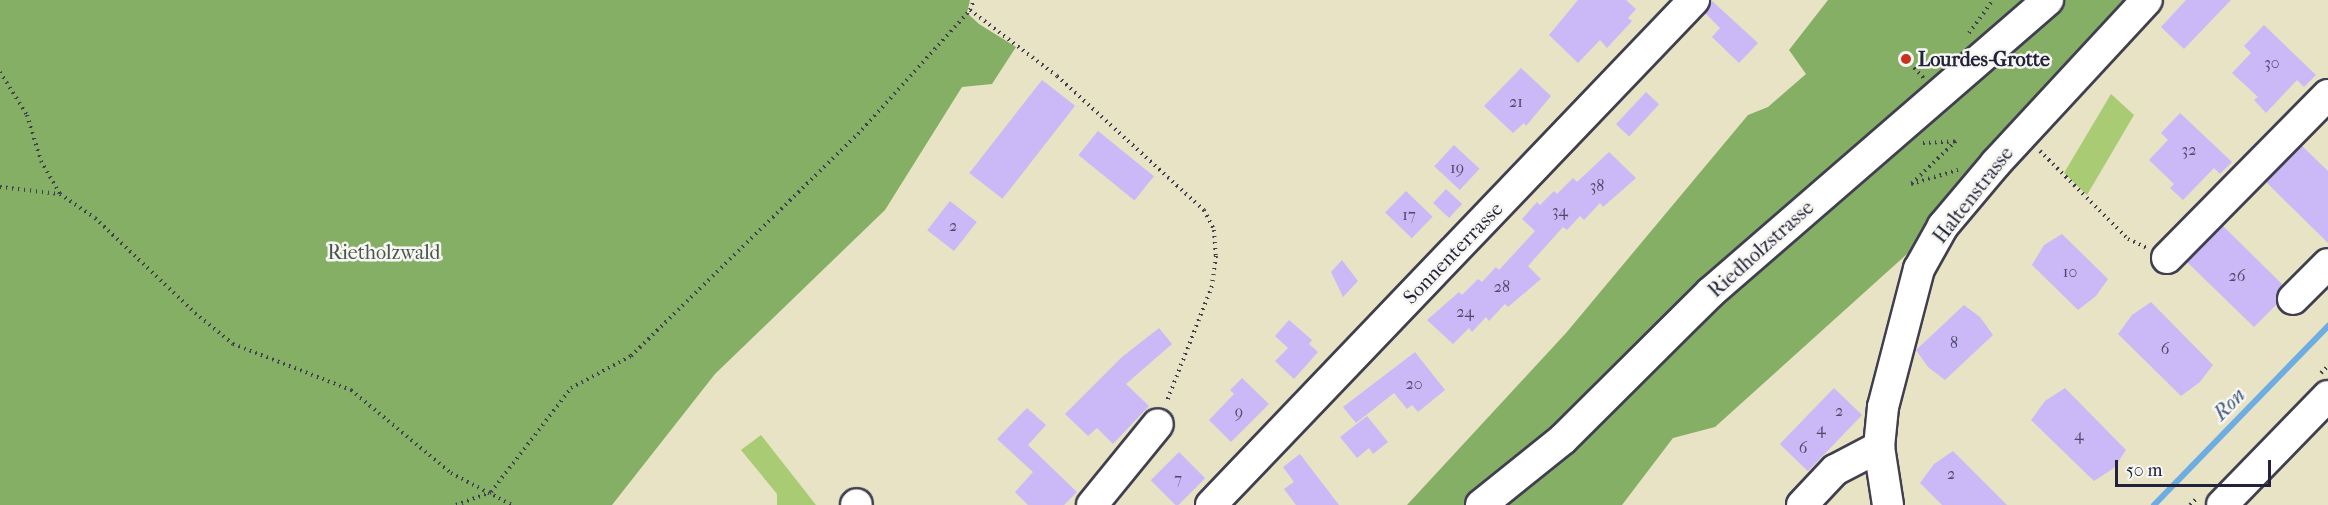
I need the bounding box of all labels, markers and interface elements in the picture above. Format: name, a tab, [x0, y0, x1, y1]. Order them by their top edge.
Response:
place label: Lourdes-Grotte	[1918, 47, 2050, 71]
marker: Lourdes-Grotte	[1899, 52, 1913, 66]
house number: 30	[2264, 53, 2280, 73]
house number: 21	[1509, 92, 1523, 112]
house number: 32	[2182, 140, 2196, 160]
street label: Haltenstrasse	[1928, 142, 2018, 248]
house number: 19	[1450, 158, 1464, 178]
house number: 38	[1590, 176, 1604, 196]
street label: Riedholzstrasse	[1703, 195, 1819, 303]
street label: Sonnenterrasse	[1398, 197, 1508, 309]
house number: 34	[1552, 201, 1568, 221]
house number: 17	[1402, 205, 1416, 225]
house number: 2	[949, 216, 957, 236]
park label: Rietholzwald	[328, 240, 440, 264]
house number: 10	[2063, 262, 2077, 282]
house number: 26	[2229, 266, 2245, 286]
house number: 28	[1494, 277, 1510, 297]
house number: 24	[1456, 302, 1474, 322]
house number: 8	[1950, 333, 1958, 353]
house number: 6	[2161, 339, 2169, 359]
house number: 20	[1405, 374, 1423, 394]
water label: Ron	[2208, 382, 2250, 426]
house number: 2	[1835, 401, 1843, 421]
house number: 9	[1235, 402, 1243, 422]
house number: 4	[1816, 419, 1826, 439]
house number: 4	[2074, 425, 2084, 445]
house number: 6	[1799, 438, 1807, 458]
scale bar	[2118, 448, 2274, 486]
text: 50 m	[2126, 460, 2162, 481]
house number: 2	[1947, 464, 1955, 484]
house number: 7	[1174, 469, 1182, 489]

